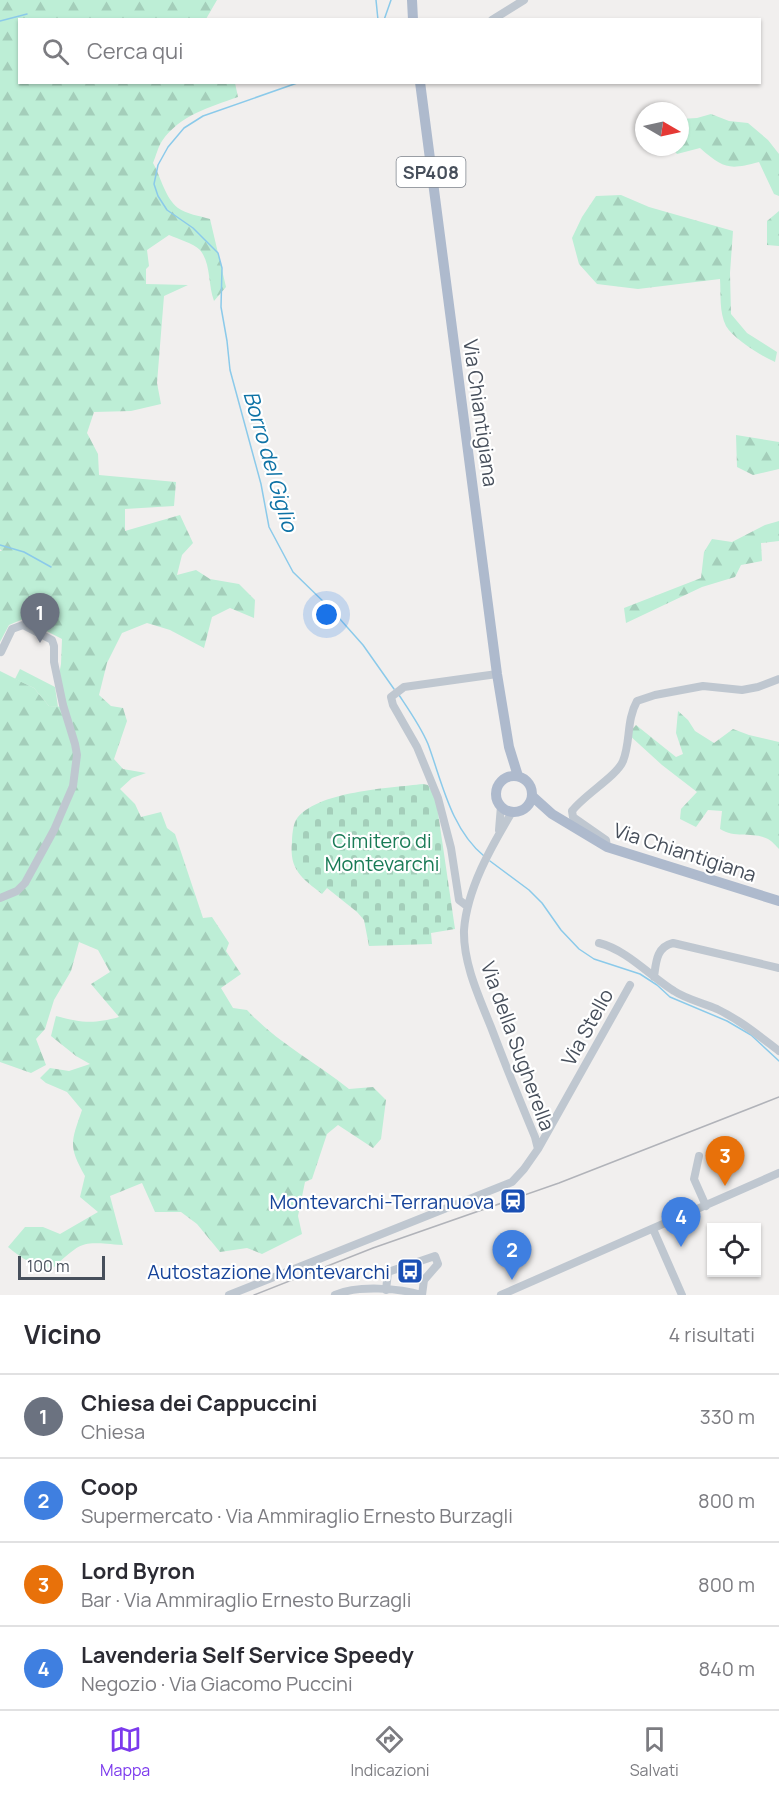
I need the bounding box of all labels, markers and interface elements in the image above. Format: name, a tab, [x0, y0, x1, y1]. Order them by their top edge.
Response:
search box	[18, 18, 761, 84]
icon: search	[39, 35, 72, 68]
text: Cerca qui	[87, 36, 183, 66]
north arrow	[635, 102, 689, 156]
road number: SP408	[396, 157, 466, 187]
street label: Via Chiantigiana	[457, 338, 505, 488]
water label: Borro del Giglio	[238, 387, 305, 536]
pin: 1	[20, 594, 60, 643]
your location	[312, 600, 341, 629]
street label: Via Chiantigiana	[610, 816, 760, 888]
park label: Cimitero di Montevarchi	[325, 827, 439, 877]
street label: Via della Sugherella	[475, 958, 561, 1134]
street label: Via Stello	[555, 983, 619, 1070]
pin: 3	[706, 1136, 744, 1186]
station icon: Montevarchi-Terranuova	[498, 1186, 528, 1216]
place label: Montevarchi-Terranuova	[269, 1188, 494, 1215]
pin: 4	[662, 1198, 700, 1247]
map controls	[707, 1223, 761, 1277]
button: locate	[707, 1223, 761, 1277]
pin: 2	[492, 1230, 532, 1280]
scale bar	[18, 1253, 105, 1280]
text: 100 m	[27, 1255, 70, 1277]
bus stop icon: Autostazione Montevarchi	[395, 1256, 425, 1286]
place label: Autostazione Montevarchi	[147, 1258, 390, 1285]
text: Vicino	[24, 1316, 101, 1352]
text: 4 risultati	[668, 1321, 755, 1348]
text: Chiesa dei Cappuccini	[81, 1388, 317, 1418]
text: 1	[39, 1403, 48, 1430]
text: 330 m	[700, 1403, 755, 1430]
text: Chiesa	[81, 1418, 145, 1445]
text: Coop	[81, 1472, 138, 1502]
text: 2	[38, 1487, 49, 1514]
text: 800 m	[698, 1487, 755, 1514]
text: Supermercato · Via Ammiraglio Ernesto Burzagli	[81, 1502, 513, 1529]
text: Lord Byron	[81, 1556, 195, 1586]
text: 3	[38, 1571, 49, 1598]
text: 800 m	[698, 1571, 755, 1598]
text: Bar · Via Ammiraglio Ernesto Burzagli	[81, 1586, 411, 1613]
text: Lavenderia Self Service Speedy	[81, 1640, 414, 1670]
text: 4	[37, 1655, 50, 1682]
text: 840 m	[698, 1655, 755, 1682]
text: Negozio · Via Giacomo Puccini	[81, 1670, 353, 1697]
tab: Mappa	[100, 1723, 150, 1781]
tab: Indicazioni	[350, 1723, 429, 1781]
tab: Salvati	[630, 1723, 679, 1781]

